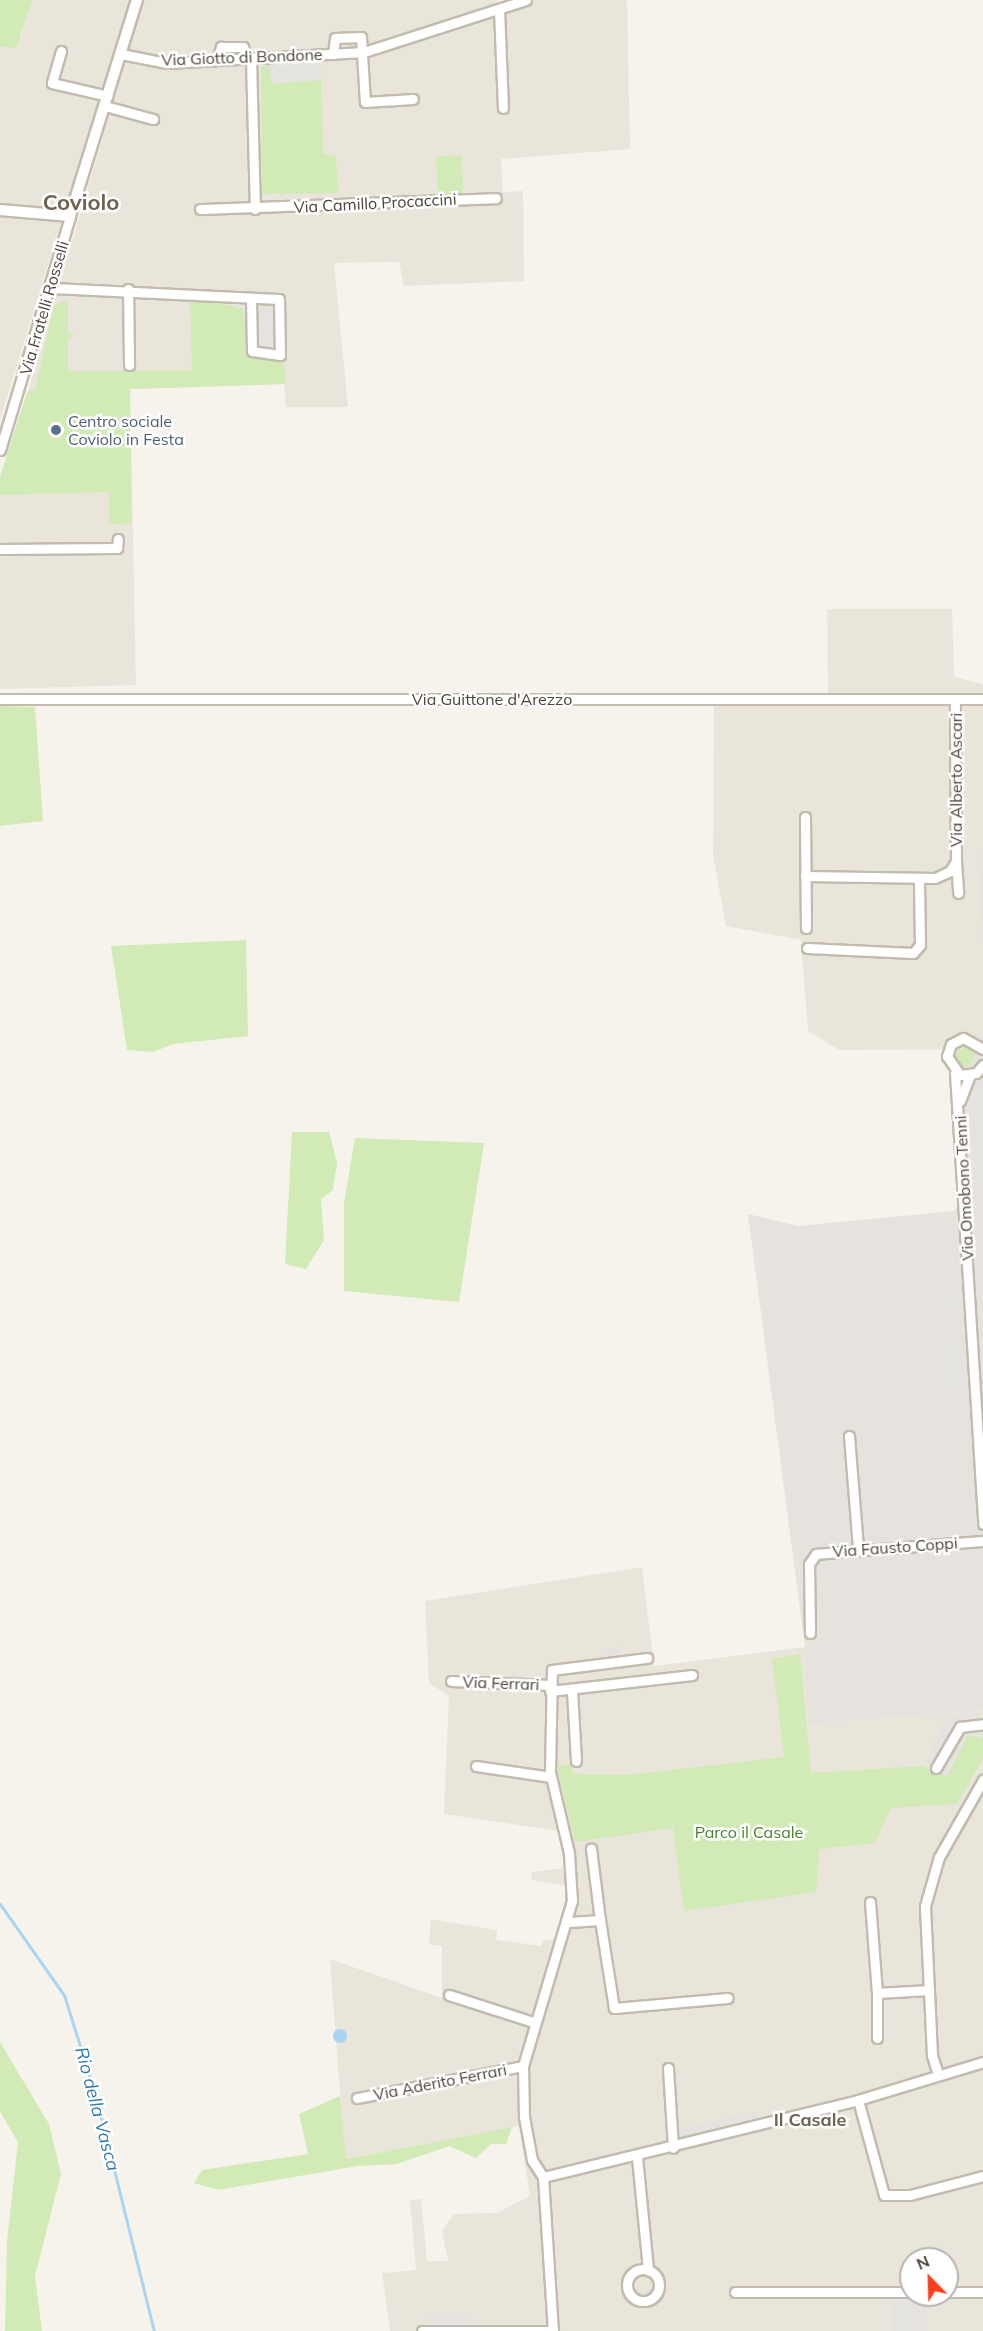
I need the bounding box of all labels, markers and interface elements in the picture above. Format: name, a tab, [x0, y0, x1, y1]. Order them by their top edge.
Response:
street label: Via Giotto di Bondone	[161, 45, 323, 69]
street label: Via Camillo Procaccini	[293, 189, 457, 217]
district label: Coviolo	[43, 190, 119, 216]
street label: Via Fratelli Rosselli	[16, 239, 72, 377]
place label: Centro sociale Coviolo in Festa	[68, 411, 184, 449]
marker: Centro sociale Coviolo in Festa	[49, 423, 63, 437]
street label: Via Guittone d'Arezzo	[412, 689, 572, 709]
street label: Via Alberto Ascari	[946, 713, 966, 847]
street label: Via Omobono Tenni	[951, 1115, 977, 1261]
street label: Via Fausto Coppi	[832, 1533, 958, 1561]
street label: Via Ferrari	[462, 1672, 540, 1694]
park label: Parco il Casale	[695, 1822, 803, 1842]
water label: Rio della Vasca	[70, 2045, 124, 2173]
street label: Via Aderito Ferrari	[372, 2060, 508, 2104]
district label: Il Casale	[774, 2109, 846, 2131]
north arrow	[899, 2247, 959, 2307]
text: N	[913, 2251, 932, 2274]

